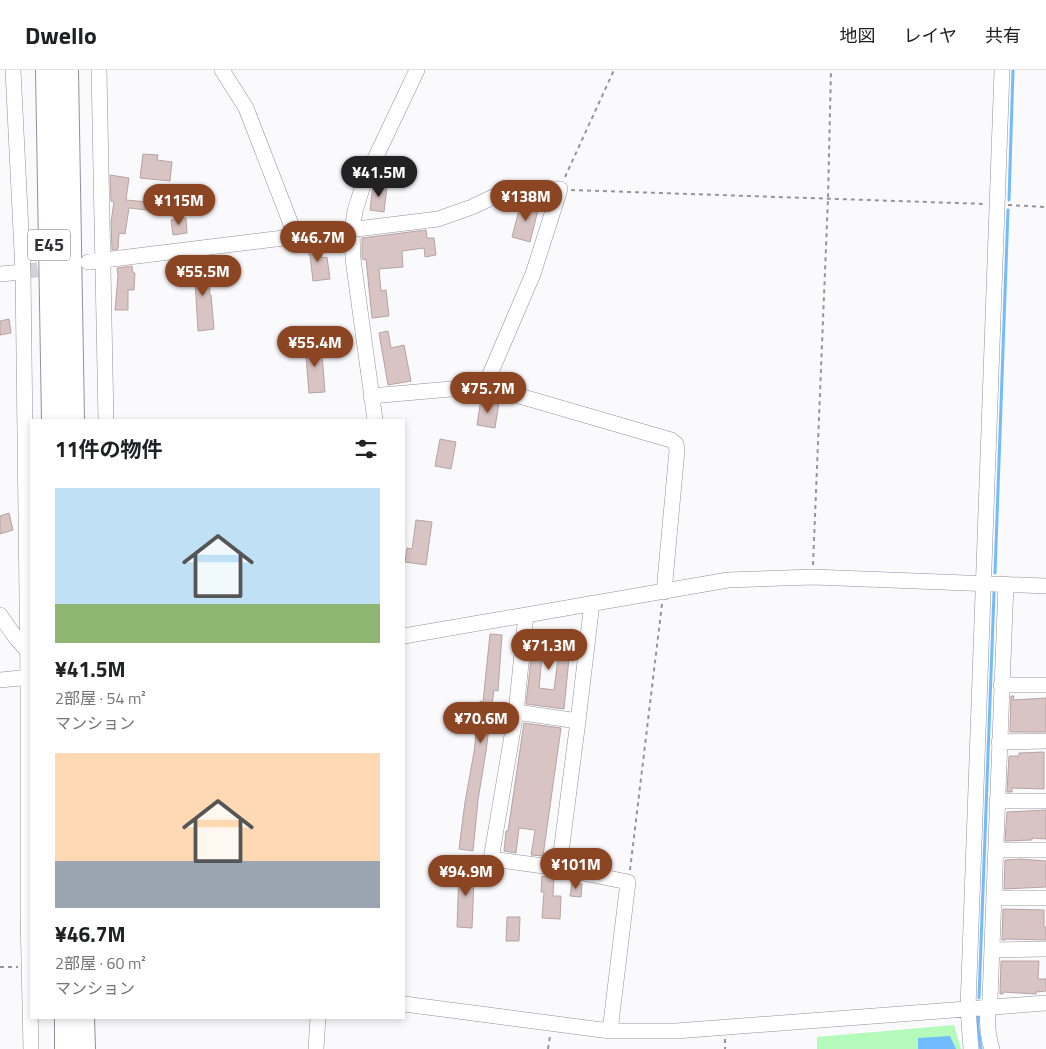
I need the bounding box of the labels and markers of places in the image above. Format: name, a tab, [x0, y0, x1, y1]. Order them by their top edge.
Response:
pin: ¥41.5M	[338, 156, 420, 198]
pin: ¥138M	[491, 180, 561, 222]
pin: ¥115M	[144, 184, 214, 226]
pin: ¥46.7M	[277, 220, 359, 263]
pin: ¥55.5M	[162, 254, 244, 297]
pin: ¥55.4M	[274, 326, 356, 368]
pin: ¥75.7M	[447, 372, 529, 414]
pin: ¥71.3M	[508, 628, 590, 671]
pin: ¥70.6M	[440, 702, 522, 744]
pin: ¥101M	[541, 848, 611, 890]
pin: ¥94.9M	[425, 854, 507, 897]

